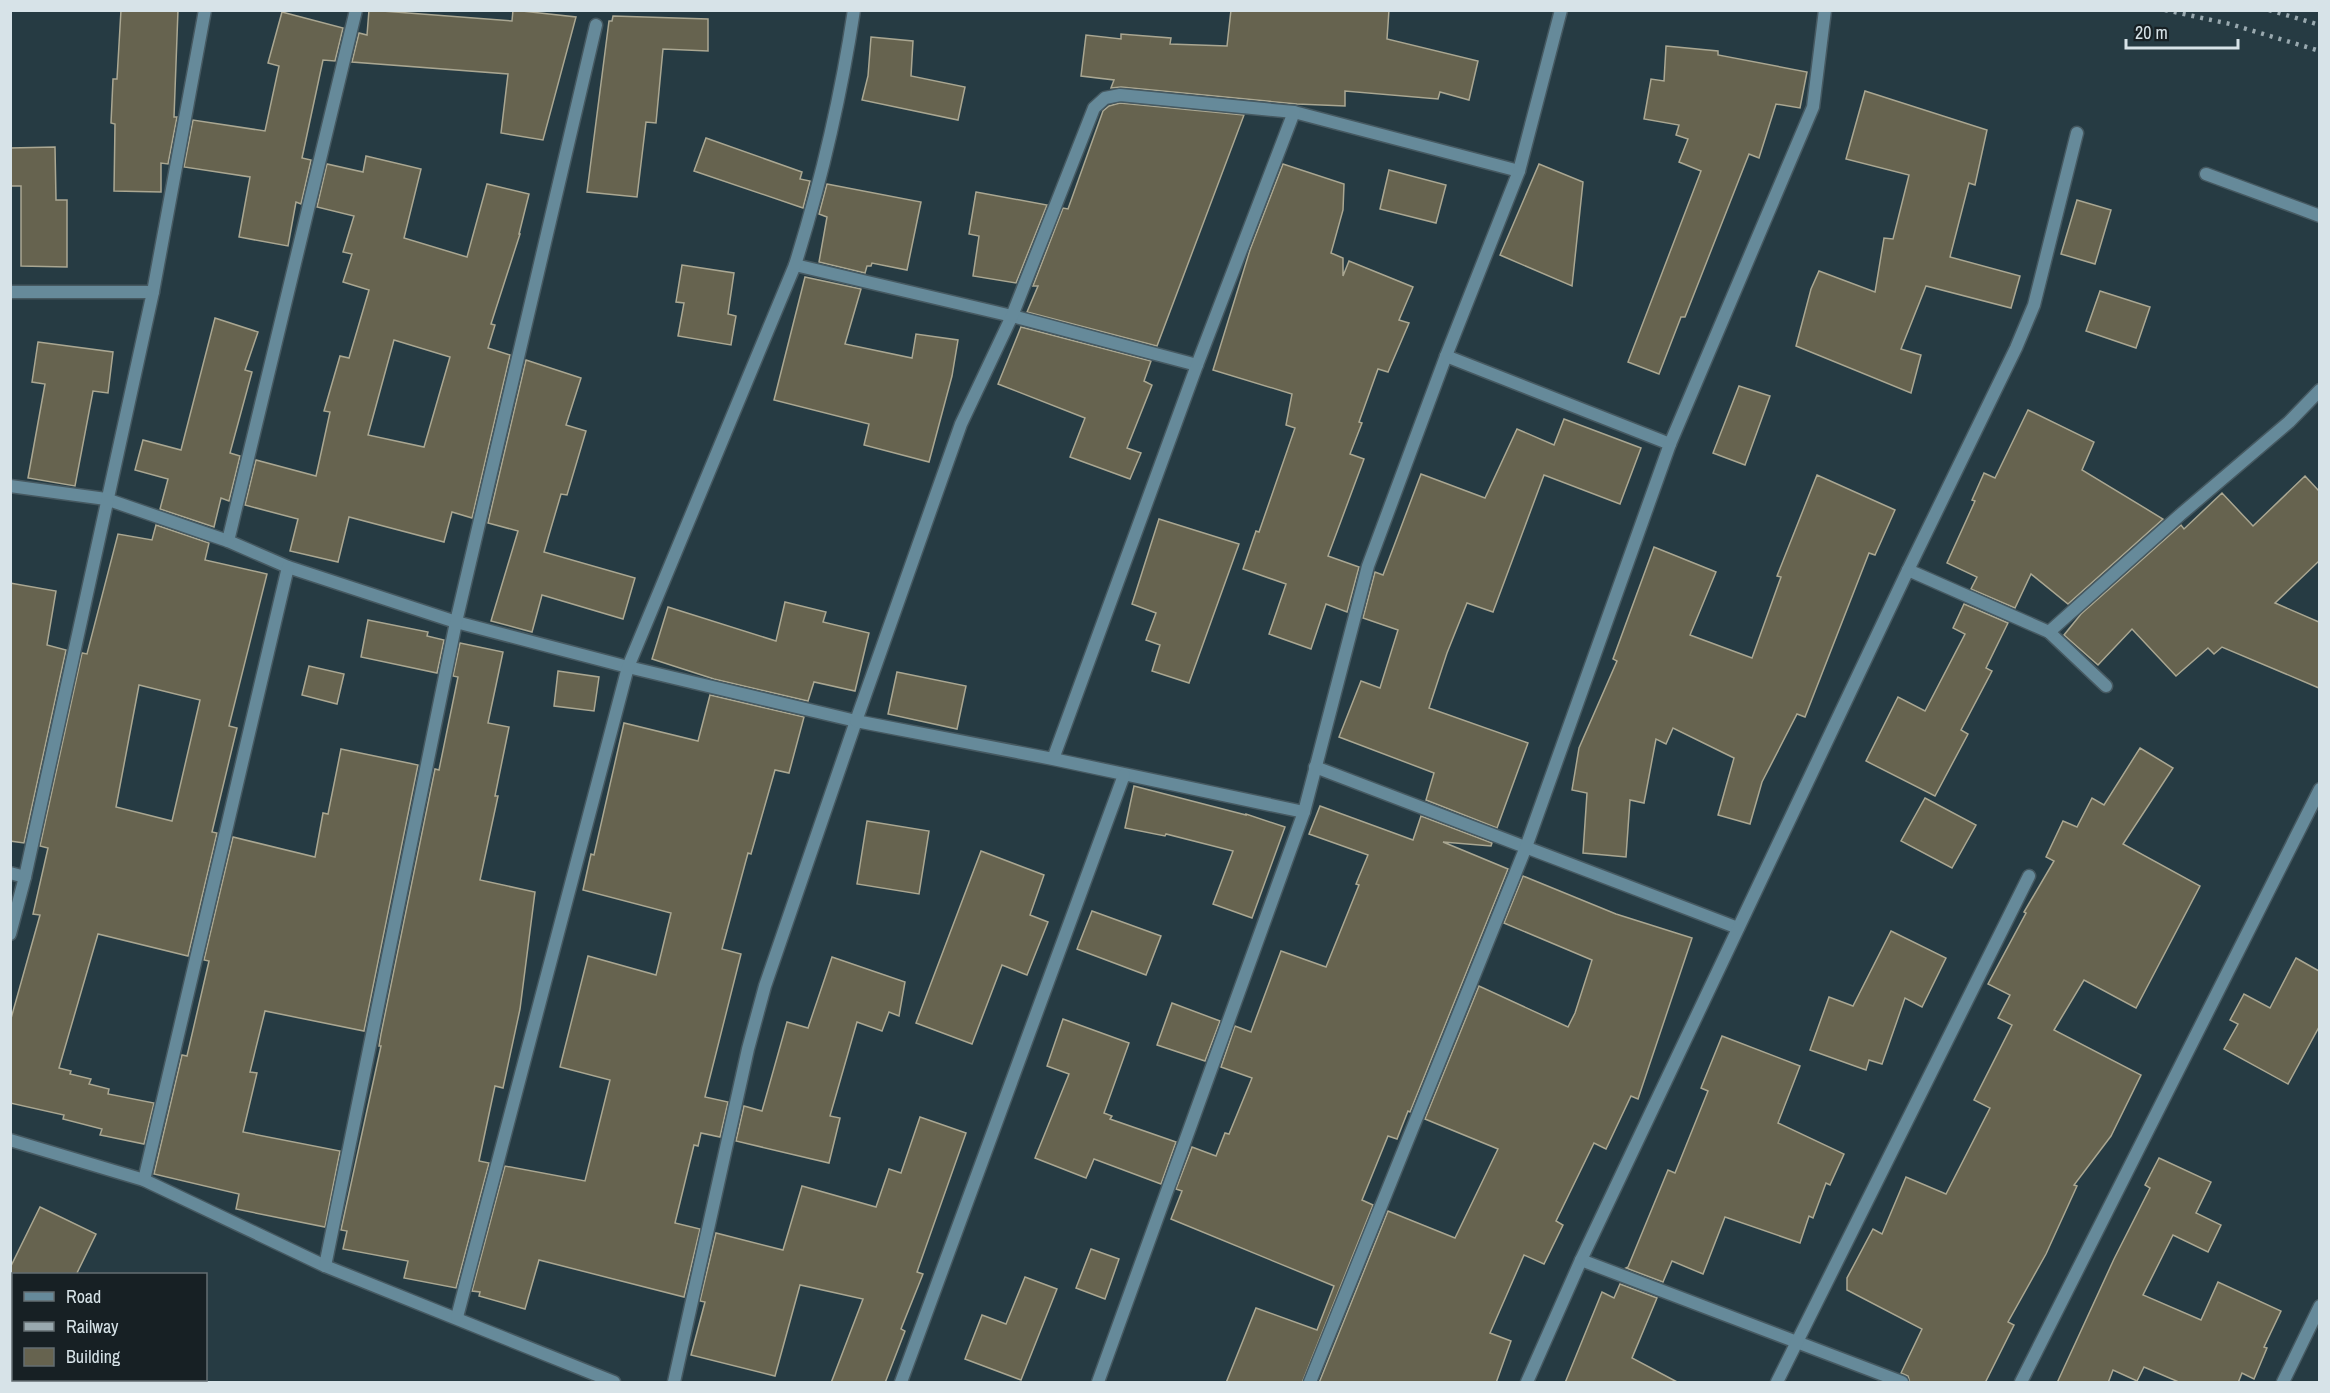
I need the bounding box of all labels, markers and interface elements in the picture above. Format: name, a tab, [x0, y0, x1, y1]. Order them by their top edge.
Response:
scale bar	[2126, 12, 2238, 50]
text: 20 m	[2135, 20, 2168, 45]
legend	[12, 1273, 207, 1381]
text: Road	[66, 1284, 101, 1309]
text: Railway	[66, 1314, 119, 1339]
text: Building	[66, 1344, 121, 1369]

